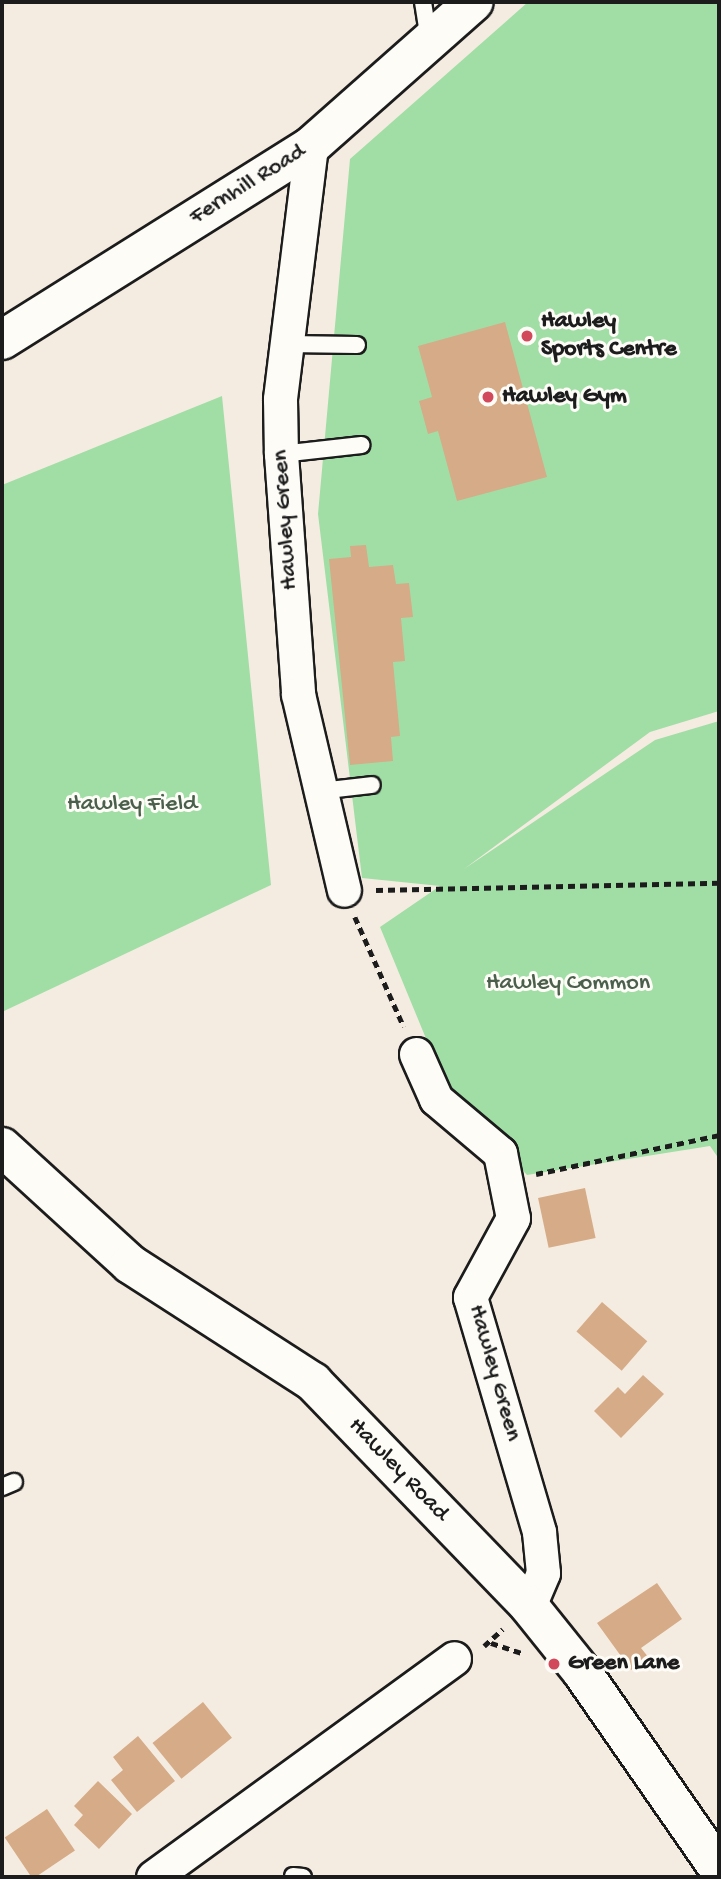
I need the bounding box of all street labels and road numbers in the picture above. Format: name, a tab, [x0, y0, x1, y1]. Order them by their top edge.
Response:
street label: Fernhill Road	[185, 138, 311, 232]
street label: Hawley Green	[267, 449, 305, 591]
street label: Hawley Green	[461, 1301, 527, 1445]
street label: Hawley Road	[341, 1412, 455, 1528]

